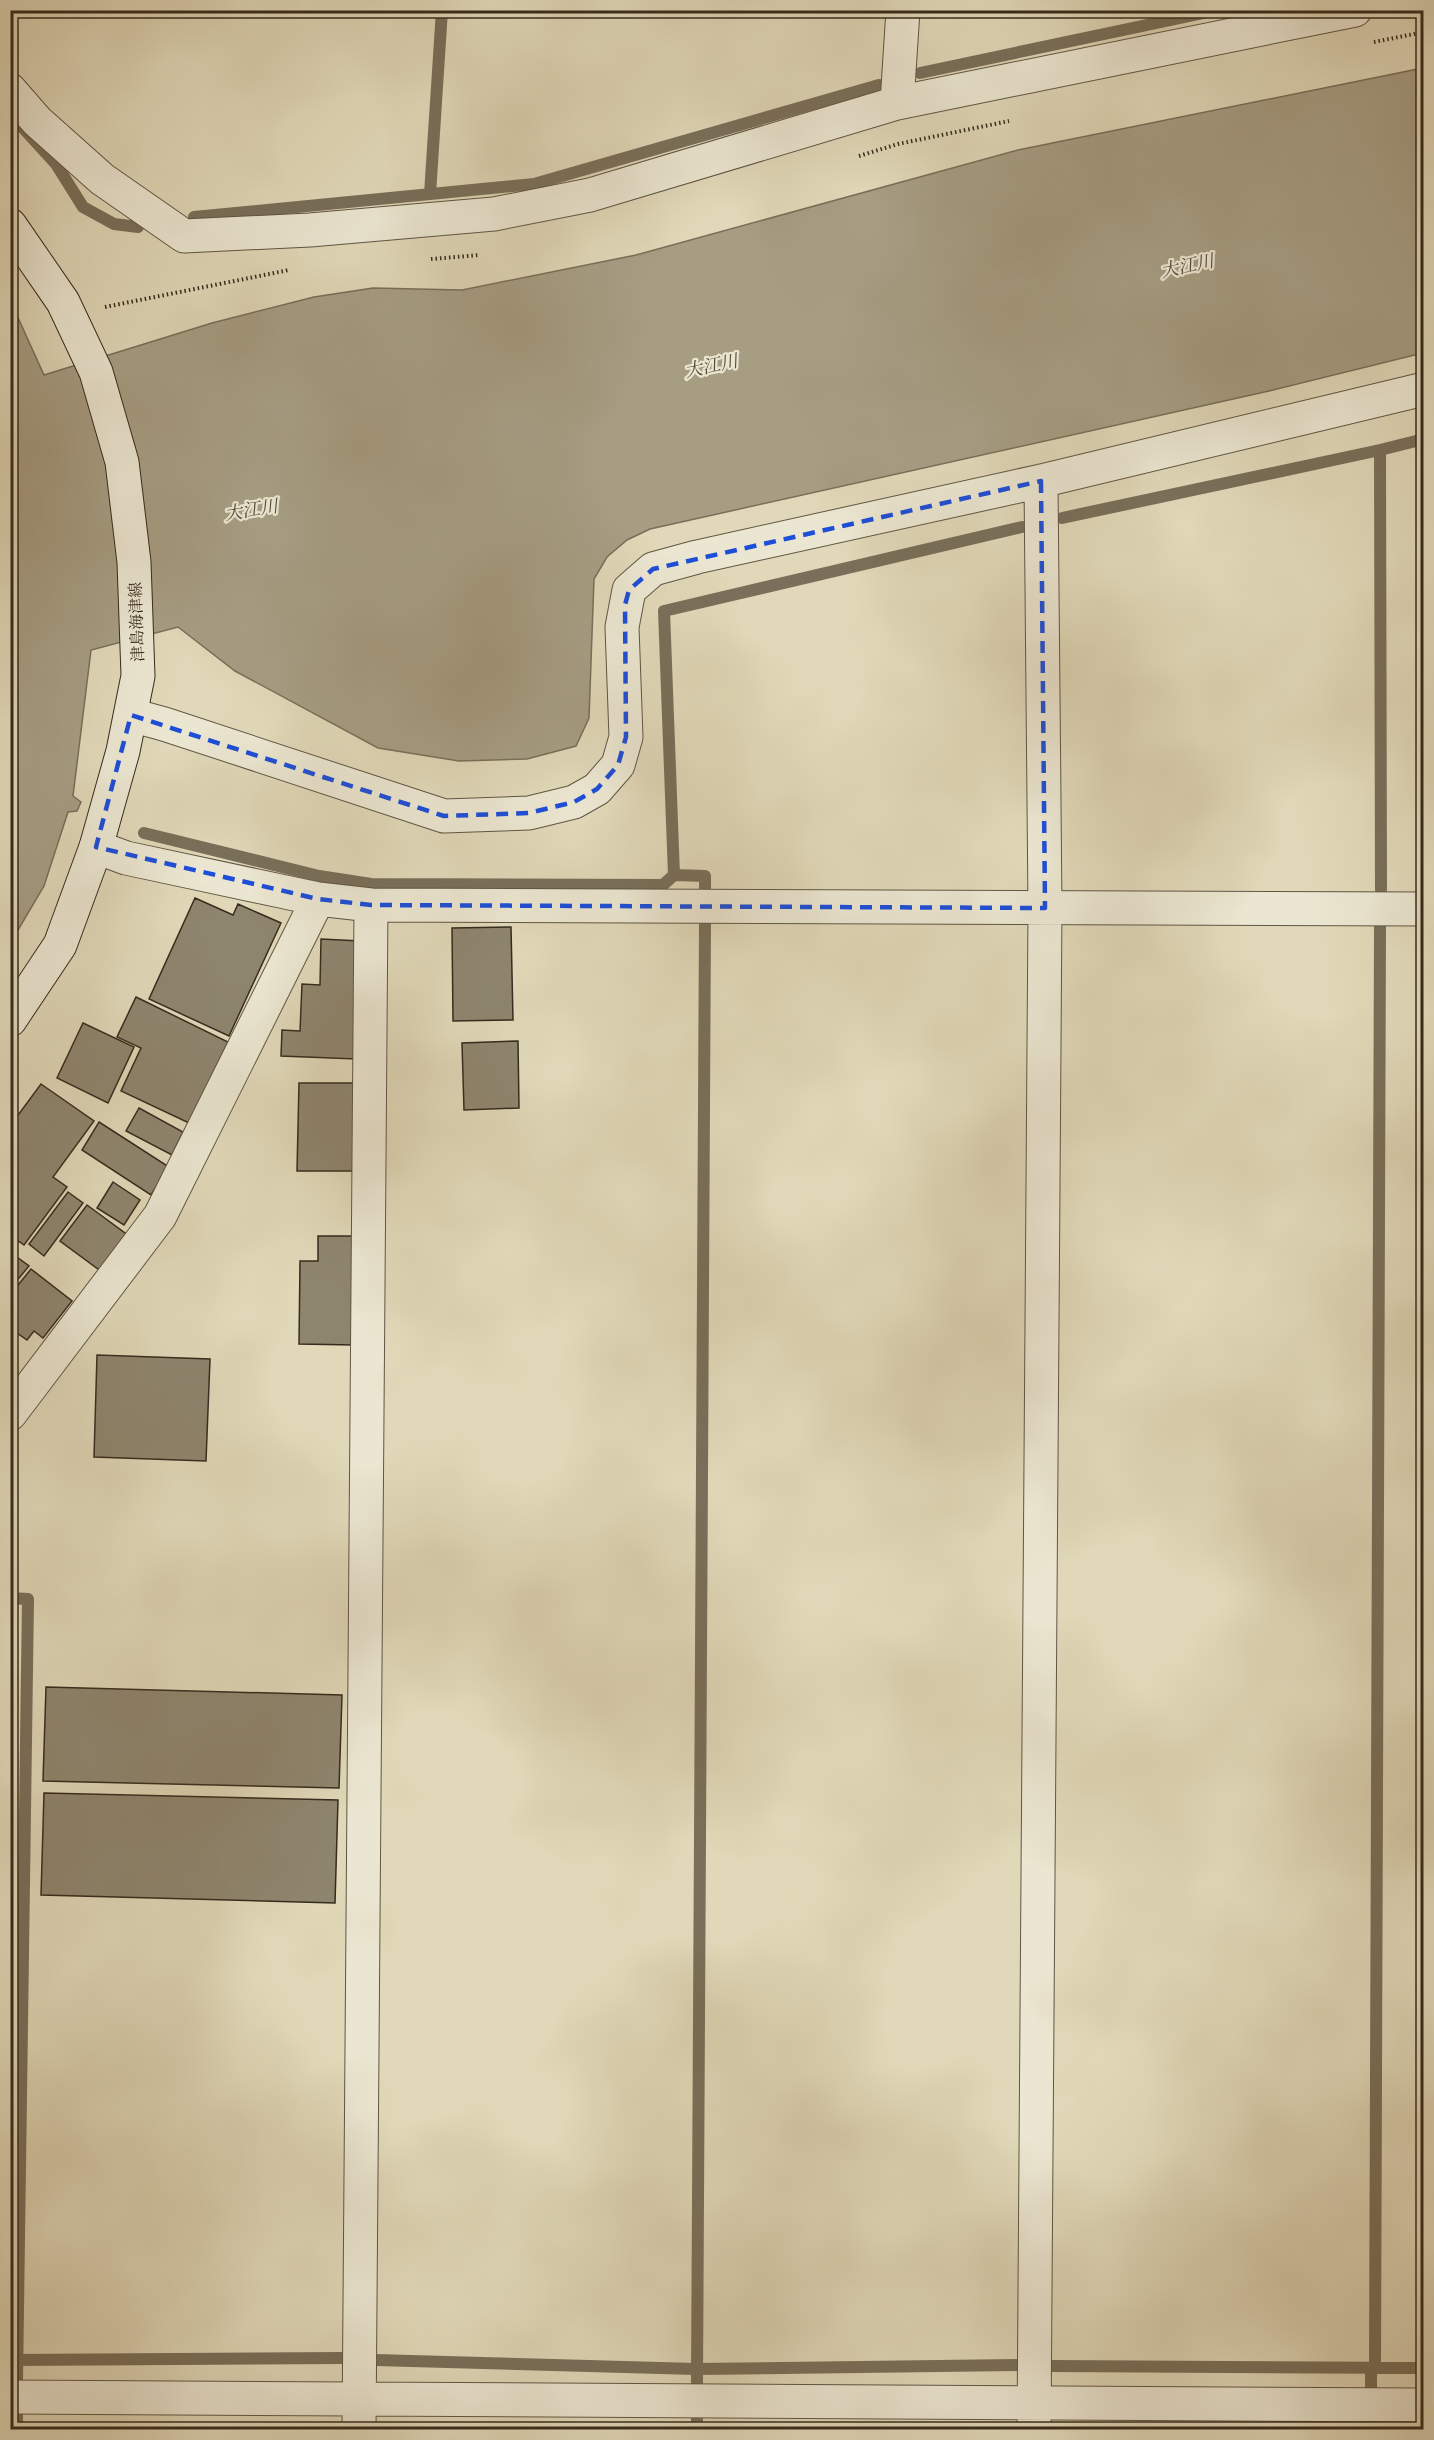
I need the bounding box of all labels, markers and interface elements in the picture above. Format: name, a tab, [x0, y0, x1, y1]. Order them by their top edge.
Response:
water label: 大江川	[1158, 249, 1218, 282]
water label: 大江川	[682, 349, 742, 382]
water label: 大江川	[223, 495, 281, 525]
street label: 津島海津線	[125, 582, 147, 662]

